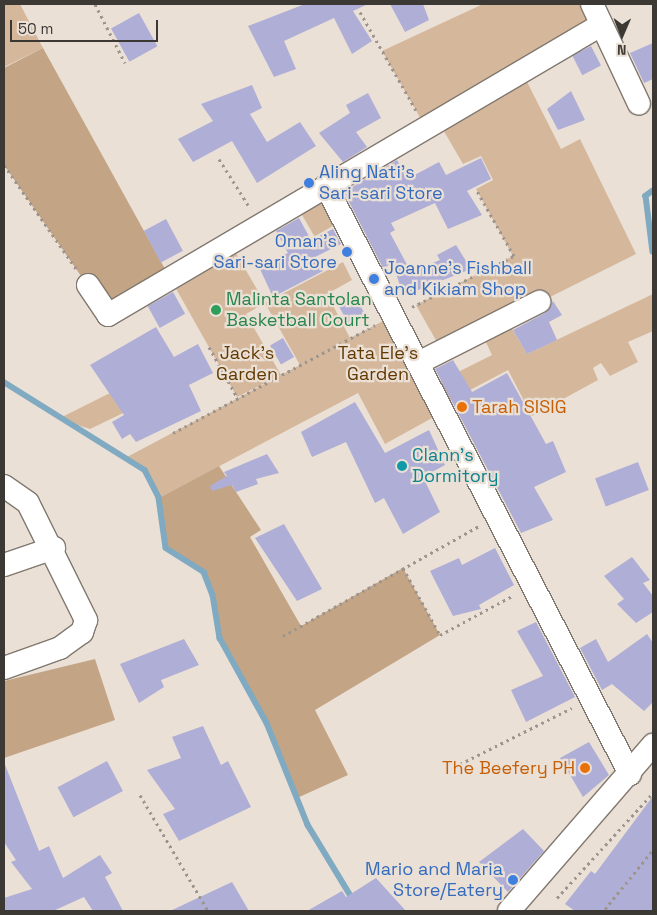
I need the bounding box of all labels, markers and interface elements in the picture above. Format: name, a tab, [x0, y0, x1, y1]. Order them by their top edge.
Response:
scale bar	[12, 10, 160, 42]
north arrow	[597, 10, 647, 60]
text: 50 m	[18, 19, 53, 38]
text: N	[617, 41, 627, 59]
place label: Aling Nati's Sari-sari Store	[319, 162, 443, 204]
marker: Aling Nati's Sari-sari Store	[303, 177, 315, 189]
place label: Oman's Sari-sari Store	[213, 231, 337, 274]
marker: Oman's Sari-sari Store	[341, 246, 353, 258]
place label: Joanne's Fishball and Kikiam Shop	[384, 258, 532, 300]
marker: Joanne's Fishball and Kikiam Shop	[368, 273, 380, 285]
place label: Malinta Santolan Basketball Court	[226, 289, 372, 332]
marker: Malinta Santolan Basketball Court	[210, 304, 222, 316]
park label: Jack's Garden	[216, 343, 278, 386]
park label: Tata Ele's Garden	[338, 343, 418, 386]
place label: Tarah SISIG	[472, 396, 567, 418]
marker: Tarah SISIG	[456, 401, 468, 413]
place label: Clann's Dormitory	[412, 445, 499, 488]
marker: Clann's Dormitory	[396, 460, 408, 472]
place label: The Beefery PH	[442, 757, 575, 779]
marker: The Beefery PH	[579, 762, 591, 774]
place label: Mario and Maria Store/Eatery	[365, 859, 503, 902]
marker: Mario and Maria Store/Eatery	[507, 874, 519, 886]

